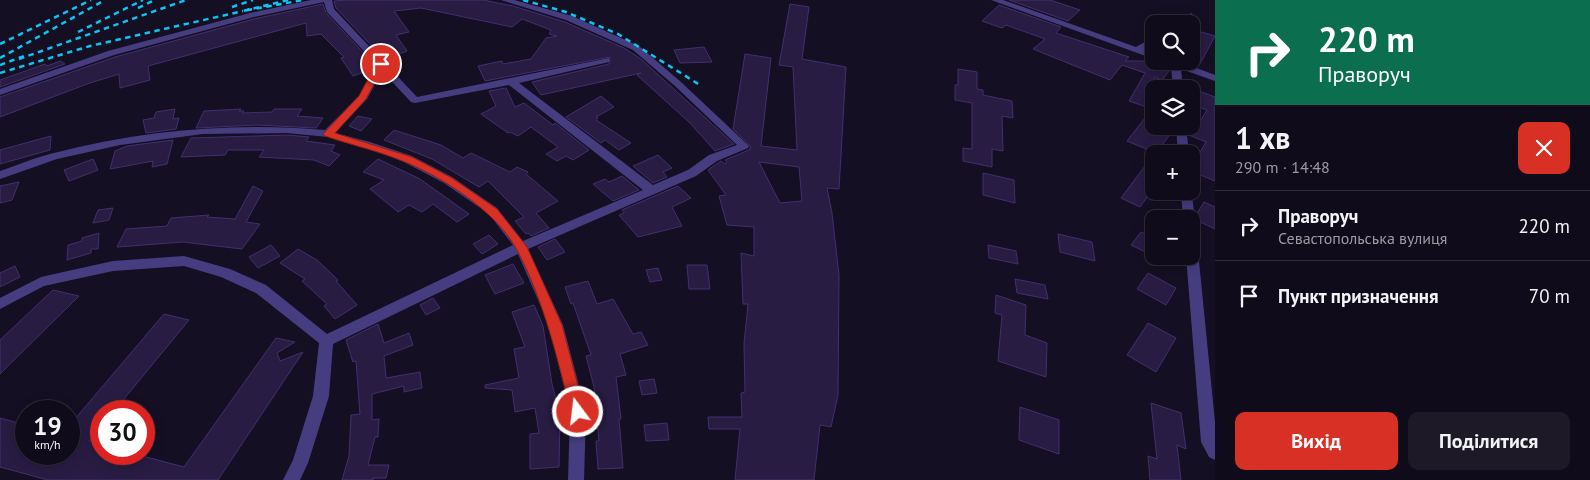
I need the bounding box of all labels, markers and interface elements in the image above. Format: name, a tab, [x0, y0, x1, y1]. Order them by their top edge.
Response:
map controls	[1145, 15, 1200, 265]
button: search	[1145, 15, 1200, 70]
text: 220 m	[1318, 16, 1415, 62]
icon: right	[1235, 20, 1300, 85]
pin	[360, 43, 402, 85]
icon: arrive	[367, 50, 395, 78]
text: Праворуч	[1318, 60, 1411, 88]
button: layers	[1145, 80, 1200, 135]
text: 1 хв	[1235, 118, 1291, 157]
button: close	[1518, 122, 1570, 174]
button: +	[1145, 145, 1200, 200]
text: 290 m · 14:48	[1235, 157, 1330, 177]
text: Праворуч	[1278, 204, 1358, 228]
button: −	[1145, 210, 1200, 265]
icon: right	[1235, 212, 1263, 240]
text: 220 m	[1518, 214, 1570, 238]
text: Севастопольська вулиця	[1278, 228, 1447, 248]
icon: arrive	[1235, 282, 1263, 310]
text: Пункт призначення	[1278, 284, 1439, 308]
text: 70 m	[1529, 284, 1570, 308]
position arrow	[551, 385, 603, 437]
speed limit sign: 30	[90, 400, 155, 465]
text: 19	[33, 410, 62, 442]
button: Вихід	[1235, 412, 1398, 470]
button: Поділитися	[1408, 412, 1570, 470]
text: km/h	[34, 437, 61, 452]

